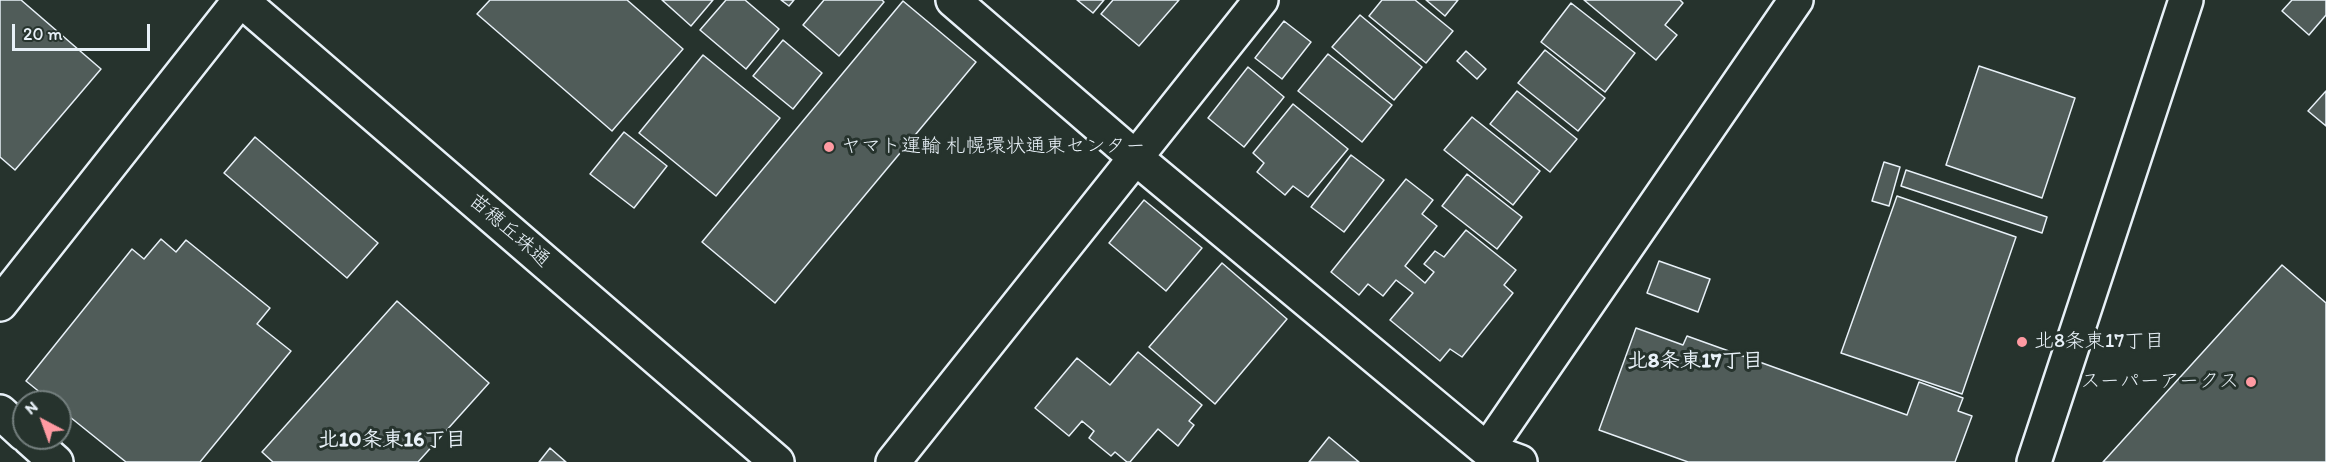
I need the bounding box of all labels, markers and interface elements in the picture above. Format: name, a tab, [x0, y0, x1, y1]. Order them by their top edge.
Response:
scale bar	[15, 12, 153, 50]
text: 20 m	[23, 23, 63, 45]
place label: ヤマト運輸 札幌環状通東センター	[841, 135, 1145, 159]
marker: ヤマト運輸 札幌環状通東センター	[822, 140, 836, 154]
street label: 苗穂丘珠通	[463, 189, 555, 273]
place label: 北8条東17丁目	[2034, 330, 2164, 354]
marker: 北8条東17丁目	[2015, 335, 2029, 349]
district label: 北8条東17丁目	[1627, 349, 1763, 375]
place label: スーパーアークス	[2081, 370, 2239, 394]
marker: スーパーアークス	[2244, 375, 2258, 389]
north arrow	[12, 390, 72, 450]
text: N	[21, 397, 41, 418]
district label: 北10条東16丁目	[318, 428, 466, 454]

